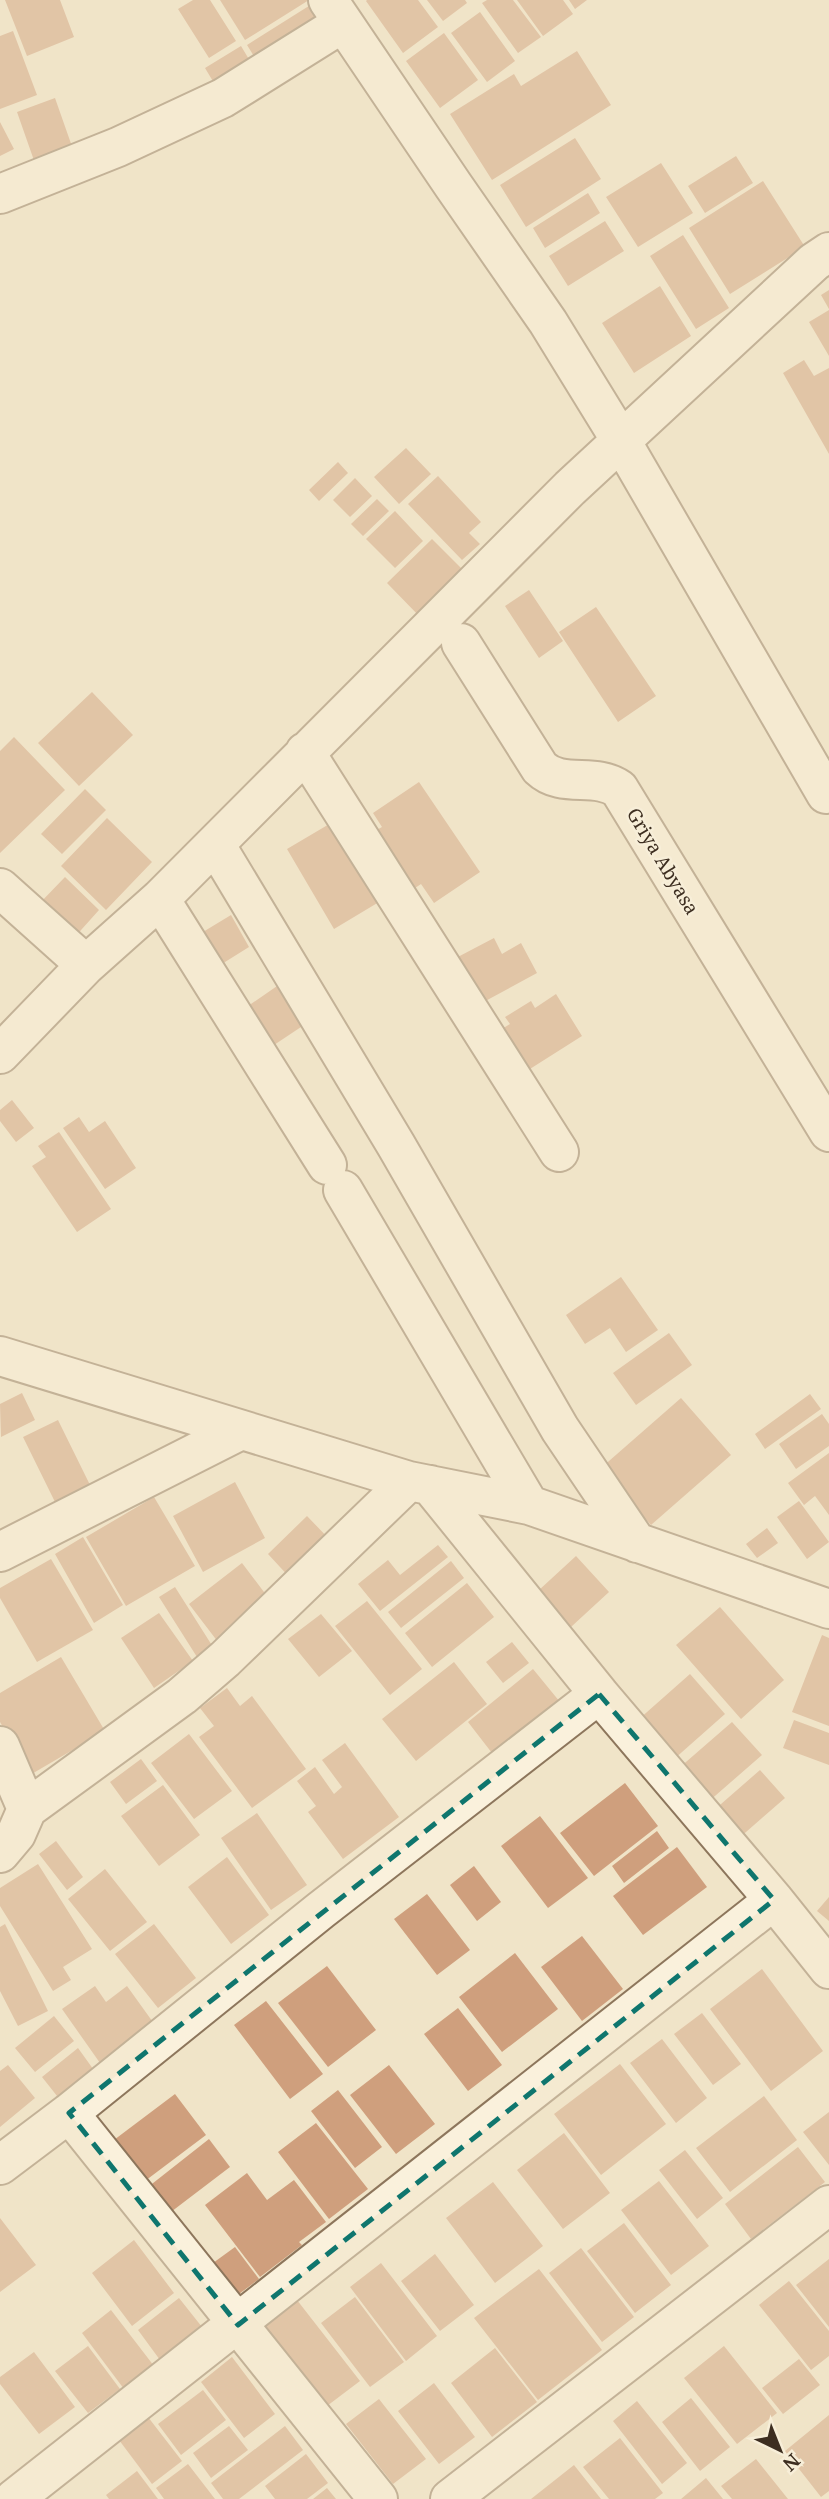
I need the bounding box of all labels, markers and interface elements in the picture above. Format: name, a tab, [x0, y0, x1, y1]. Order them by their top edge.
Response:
street label: Griya Abyasa	[621, 803, 705, 919]
north arrow	[745, 2415, 815, 2485]
text: N	[777, 2448, 806, 2477]

